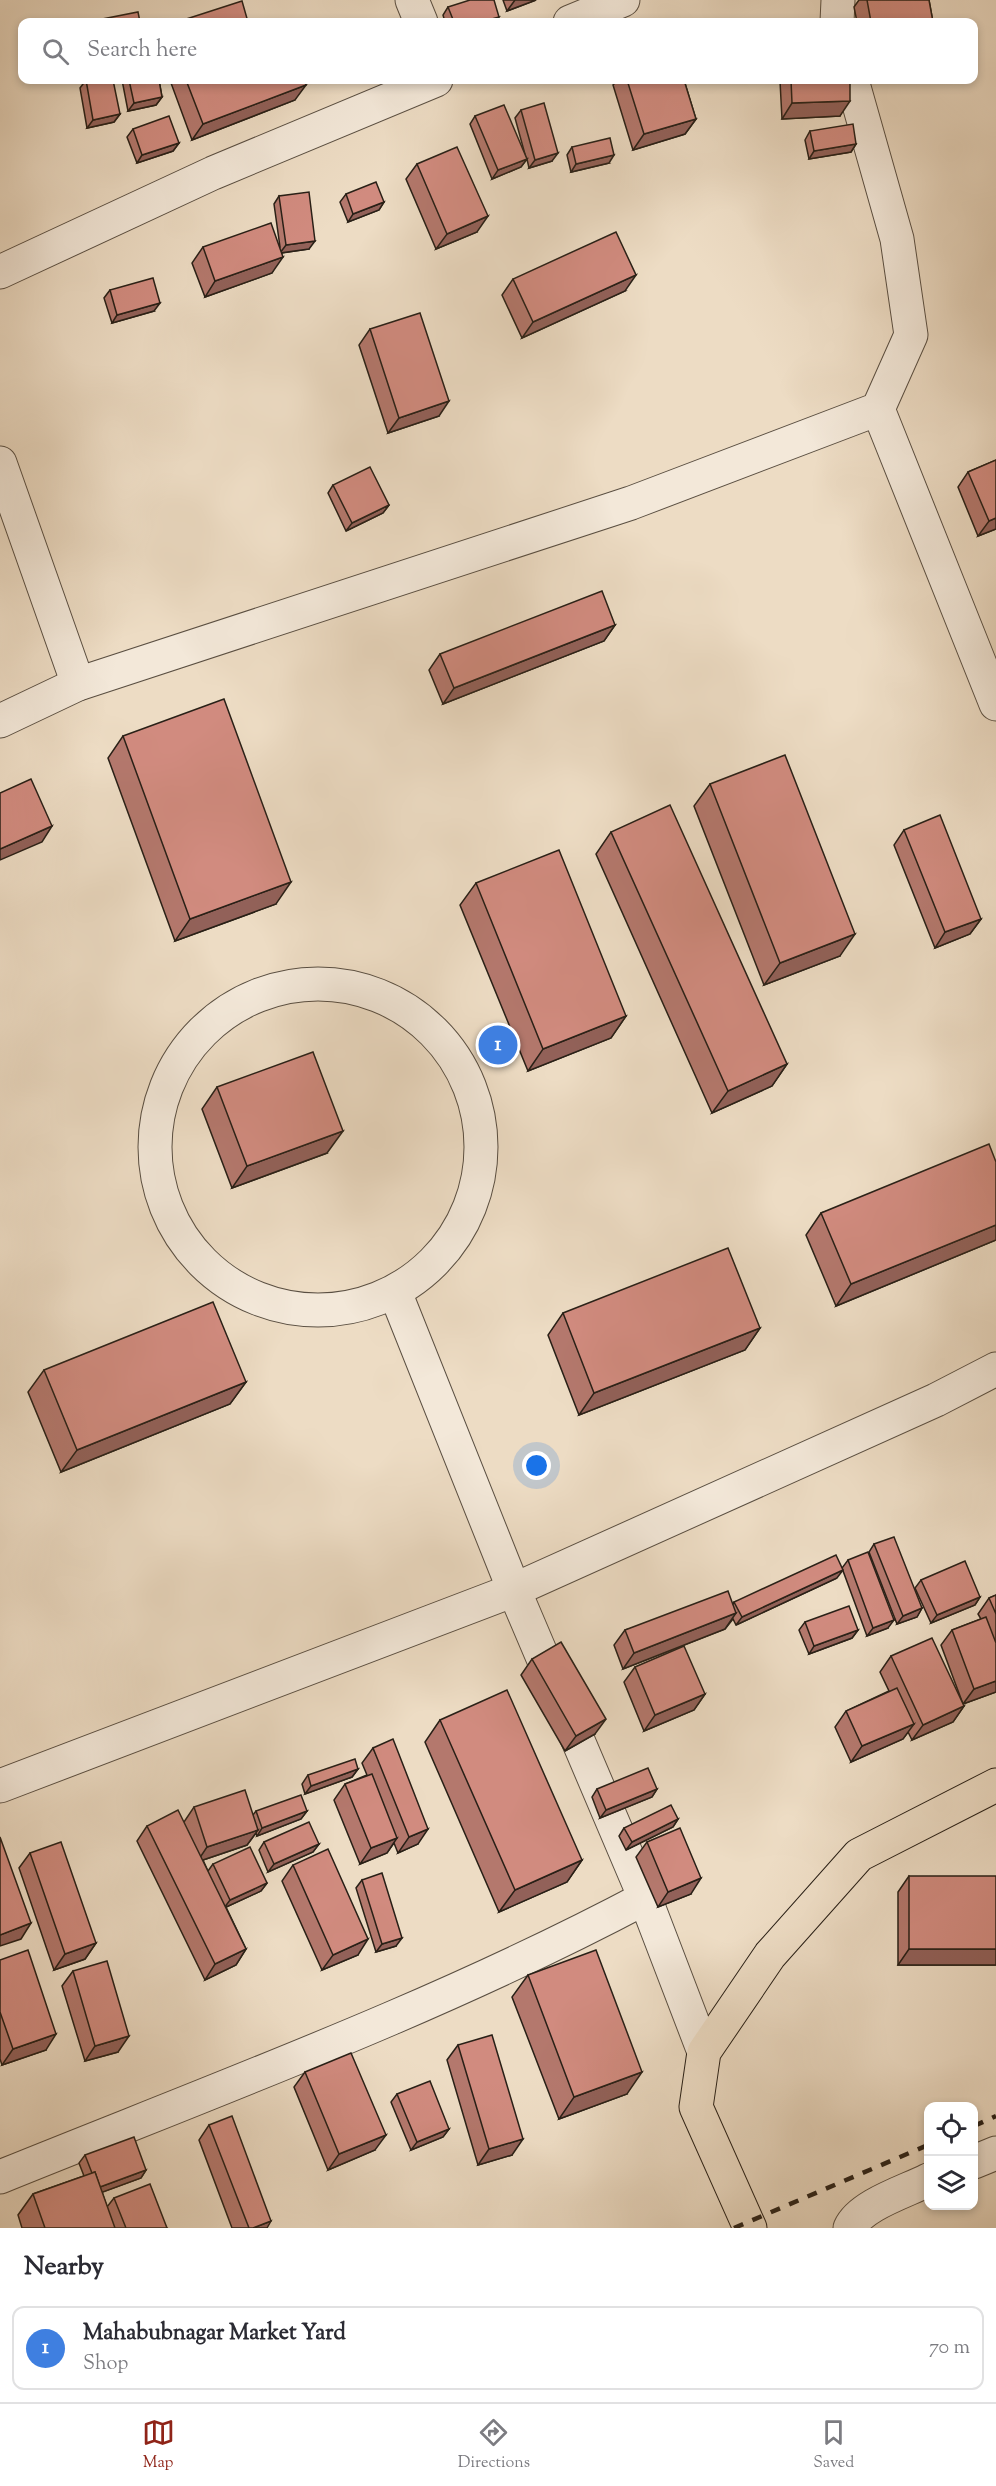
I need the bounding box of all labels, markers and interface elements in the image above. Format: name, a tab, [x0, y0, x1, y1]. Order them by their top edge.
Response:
search box	[18, 18, 978, 84]
icon: search	[39, 35, 72, 68]
text: Search here	[87, 35, 197, 67]
pin: 1	[478, 1022, 518, 1068]
your location	[522, 1451, 551, 1480]
map controls	[924, 2102, 978, 2210]
button: locate	[924, 2102, 978, 2156]
button: layers	[924, 2156, 978, 2210]
text: Nearby	[24, 2249, 104, 2286]
text: Mahabubnagar Market Yard	[83, 2318, 346, 2350]
text: 1	[42, 2334, 49, 2363]
text: 70 m	[929, 2334, 970, 2363]
text: Shop	[83, 2350, 128, 2379]
tab: Map	[142, 2416, 175, 2475]
tab: Directions	[458, 2416, 530, 2475]
tab: Saved	[813, 2416, 854, 2475]

